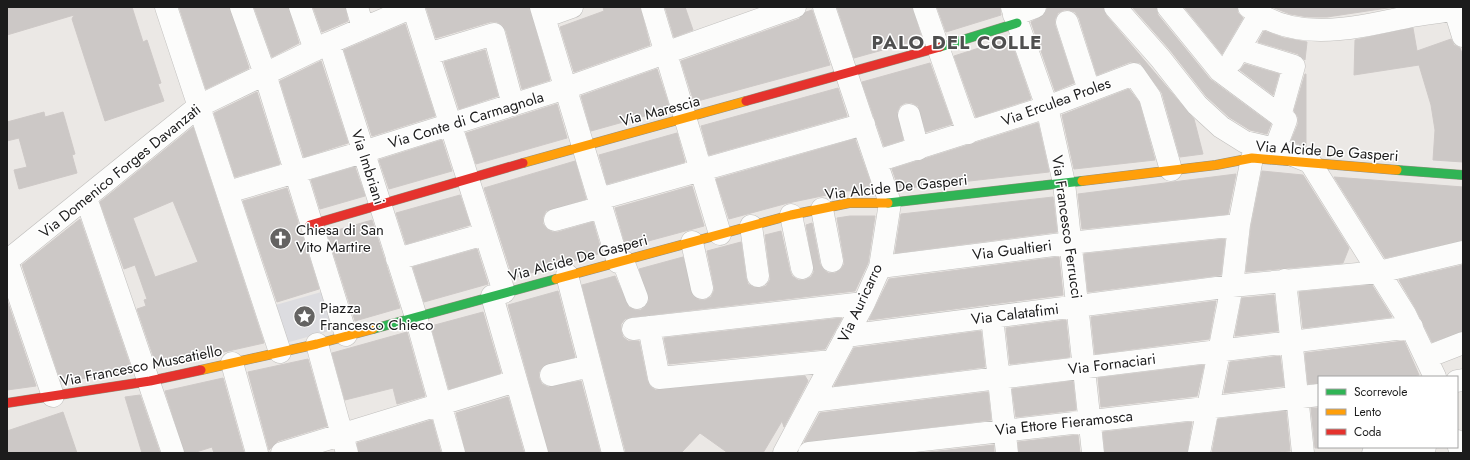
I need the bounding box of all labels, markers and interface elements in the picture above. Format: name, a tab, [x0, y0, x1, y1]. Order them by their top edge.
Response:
district label: PALO DEL COLLE	[872, 29, 1042, 56]
street label: Via Erculea Proles	[998, 72, 1114, 132]
street label: Via Conte di Carmagnola	[386, 86, 546, 154]
street label: Via Marescia	[618, 90, 702, 132]
street label: Via Domenico Forges Davanzati	[34, 99, 206, 243]
street label: Via Imbriani	[346, 127, 390, 207]
street label: Via Alcide De Gasperi	[1255, 135, 1399, 167]
street label: Via Francesco Ferrucci	[1046, 154, 1088, 300]
street label: Via Alcide De Gasperi	[824, 169, 968, 205]
place label: Chiesa di San Vito Martire	[296, 219, 384, 258]
church icon: Chiesa di San Vito Martire	[267, 226, 293, 252]
street label: Via Alcide De Gasperi	[506, 229, 650, 287]
street label: Via Gualtieri	[971, 234, 1053, 266]
street label: Via Auricarro	[832, 260, 888, 346]
place label: Piazza Francesco Chieco	[320, 297, 433, 336]
street label: Via Calatafimi	[970, 298, 1060, 330]
place icon: Piazza Francesco Chieco	[291, 304, 317, 330]
street label: Via Francesco Muscatiello	[58, 340, 224, 392]
street label: Via Fornaciari	[1067, 348, 1157, 380]
legend	[1318, 376, 1458, 448]
text: Scorrevole	[1354, 383, 1408, 401]
text: Lento	[1354, 403, 1382, 421]
street label: Via Ettore Fieramosca	[994, 405, 1134, 441]
text: Coda	[1354, 423, 1382, 441]

